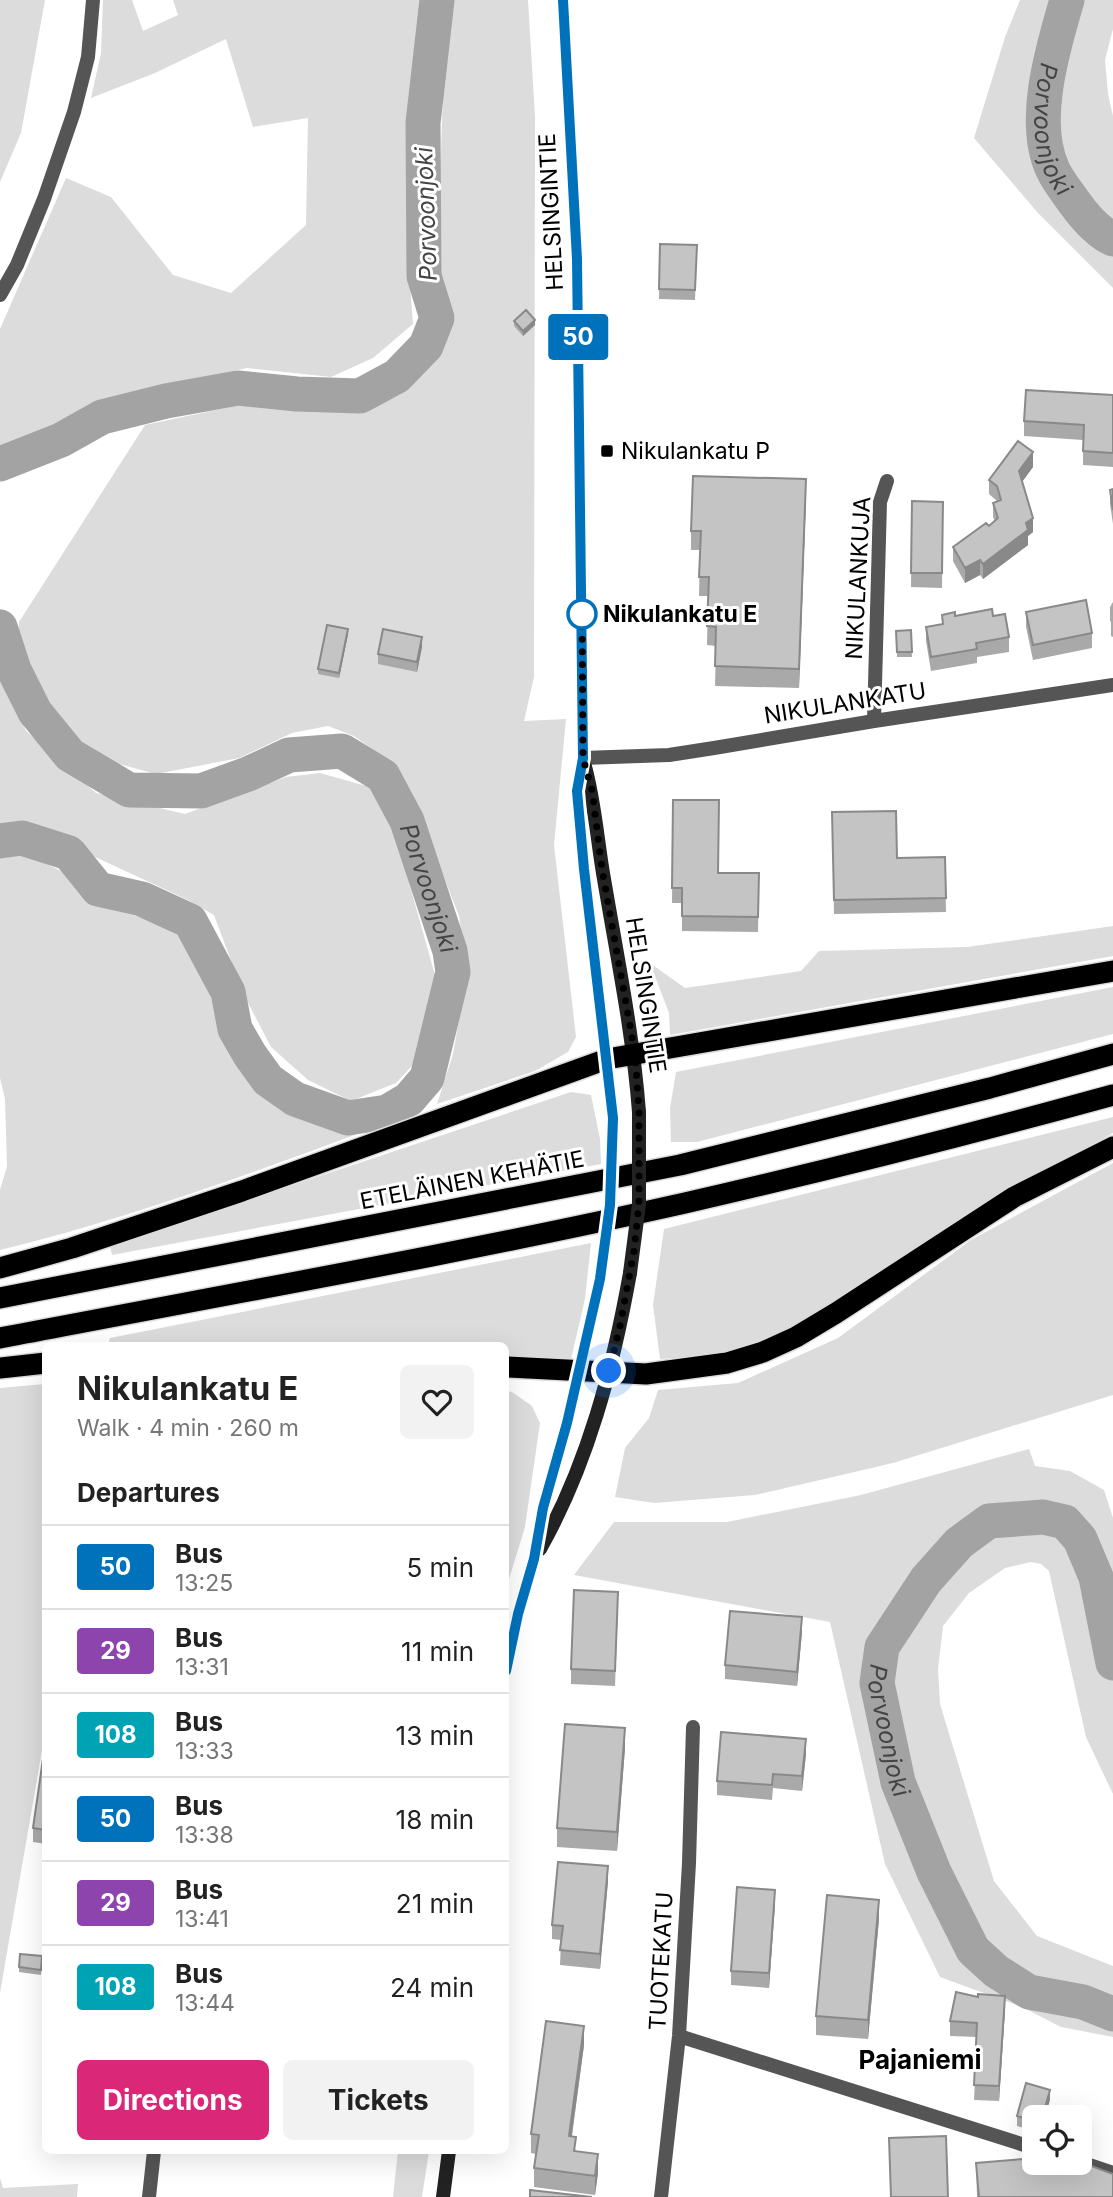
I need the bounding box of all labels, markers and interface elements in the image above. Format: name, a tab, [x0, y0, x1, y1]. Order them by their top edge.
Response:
water label: Porvoonjoki	[1029, 61, 1079, 202]
street label: HELSINGINTIE	[533, 133, 569, 291]
water label: Porvoonjoki	[409, 145, 443, 282]
line badge: 50	[546, 314, 610, 360]
text: 50	[562, 322, 594, 351]
place label: Nikulankatu P	[621, 437, 770, 465]
marker: Nikulankatu P	[599, 443, 615, 459]
street label: NIKULANKUJA	[840, 496, 876, 660]
marker: Nikulankatu E	[567, 599, 597, 629]
place label: Nikulankatu E	[603, 600, 757, 628]
street label: NIKULANKATU	[762, 676, 928, 730]
water label: Porvoonjoki	[394, 820, 464, 957]
street label: HELSINGINTIE	[620, 915, 672, 1075]
street label: ETELÄINEN KEHÄTIE	[358, 1145, 586, 1215]
your location	[591, 1353, 626, 1388]
button: heart	[400, 1365, 474, 1439]
text: Nikulankatu E	[77, 1368, 298, 1408]
text: Walk · 4 min · 260 m	[77, 1414, 299, 1442]
text: Departures	[77, 1477, 220, 1508]
text: Bus	[175, 1538, 223, 1569]
text: 50	[100, 1552, 131, 1581]
text: 5 min	[406, 1552, 474, 1583]
text: 13:25	[175, 1569, 233, 1597]
text: Bus	[175, 1622, 223, 1653]
text: 29	[100, 1636, 131, 1665]
text: 11 min	[401, 1636, 474, 1667]
text: 13:31	[175, 1653, 229, 1681]
water label: Porvoonjoki	[862, 1662, 917, 1802]
text: Bus	[175, 1706, 223, 1737]
text: 108	[94, 1720, 137, 1749]
text: 13 min	[396, 1720, 474, 1751]
text: 13:33	[175, 1737, 234, 1765]
text: Bus	[175, 1790, 223, 1821]
text: 50	[100, 1804, 131, 1833]
text: 18 min	[396, 1804, 474, 1835]
text: 13:38	[175, 1821, 234, 1849]
text: Bus	[175, 1874, 223, 1905]
text: 29	[100, 1888, 131, 1917]
text: 21 min	[396, 1888, 474, 1919]
street label: TUOTEKATU	[643, 1891, 679, 2031]
text: 13:41	[175, 1905, 229, 1933]
text: Bus	[175, 1958, 223, 1989]
text: 108	[94, 1972, 137, 2001]
text: 24 min	[390, 1972, 474, 2003]
text: 13:44	[175, 1989, 235, 2017]
district label: Pajaniemi	[858, 2044, 982, 2075]
button: Directions	[77, 2060, 269, 2140]
button: Tickets	[283, 2060, 474, 2140]
map controls	[1022, 2105, 1092, 2175]
button: locate	[1022, 2105, 1092, 2175]

